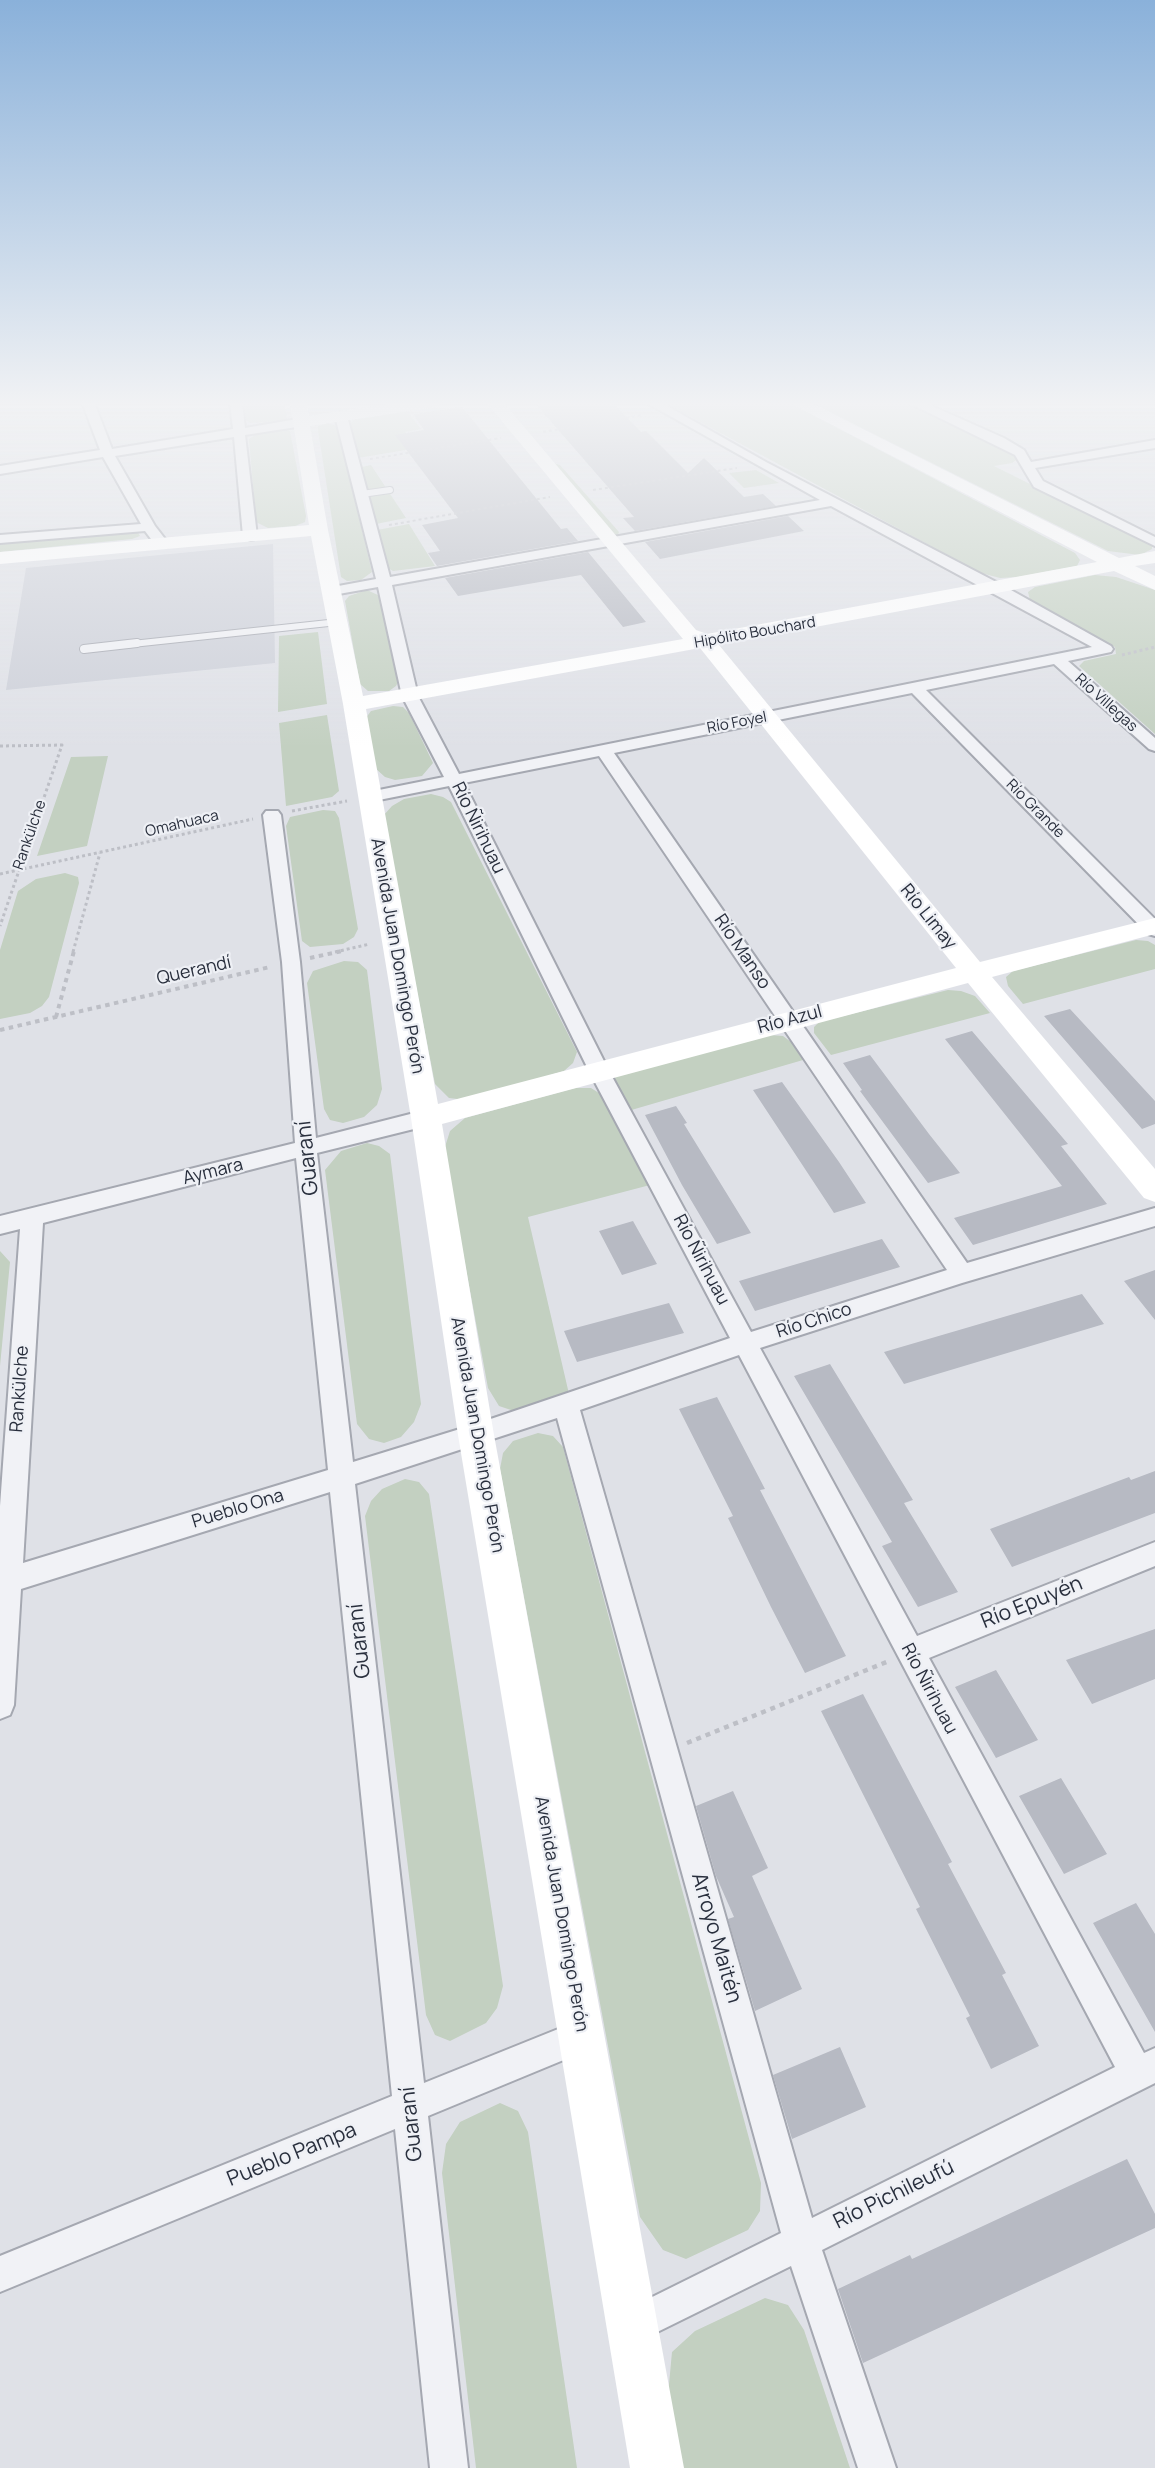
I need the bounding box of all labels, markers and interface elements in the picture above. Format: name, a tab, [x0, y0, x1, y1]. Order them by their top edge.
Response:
street label: Hipólito Bouchard	[693, 613, 817, 653]
street label: Río Villegas	[1071, 670, 1141, 736]
street label: Río Foyel	[706, 708, 768, 738]
street label: Río Grande	[1002, 776, 1068, 842]
street label: Río Ñirihuau	[447, 779, 509, 877]
street label: Rankülche	[10, 798, 50, 872]
street label: Omahuaca	[144, 807, 220, 841]
street label: Avenida Juan Domingo Perón	[366, 836, 428, 1076]
street label: Río Limay	[895, 880, 961, 954]
street label: Río Manso	[709, 910, 775, 994]
street label: Querandí	[155, 952, 233, 990]
street label: Río Azul	[756, 1001, 824, 1039]
street label: Guaraní	[292, 1119, 324, 1197]
street label: Aymara	[181, 1154, 245, 1190]
street label: Río Ñirihuau	[668, 1211, 734, 1309]
street label: Río Chico	[774, 1299, 854, 1343]
street label: Avenida Juan Domingo Perón	[446, 1315, 508, 1555]
street label: Rankülche	[6, 1345, 34, 1433]
street label: Pueblo Ona	[189, 1485, 287, 1533]
street label: Río Epuyén	[978, 1571, 1086, 1635]
street label: Guaraní	[344, 1602, 376, 1680]
street label: Río Ñirihuau	[896, 1640, 962, 1738]
street label: Avenida Juan Domingo Perón	[530, 1794, 592, 2034]
street label: Arroyo Maitén	[685, 1870, 747, 2006]
street label: Guaraní	[396, 2085, 428, 2163]
street label: Pueblo Pampa	[224, 2118, 360, 2192]
street label: Río Pichileufú	[830, 2155, 958, 2235]

